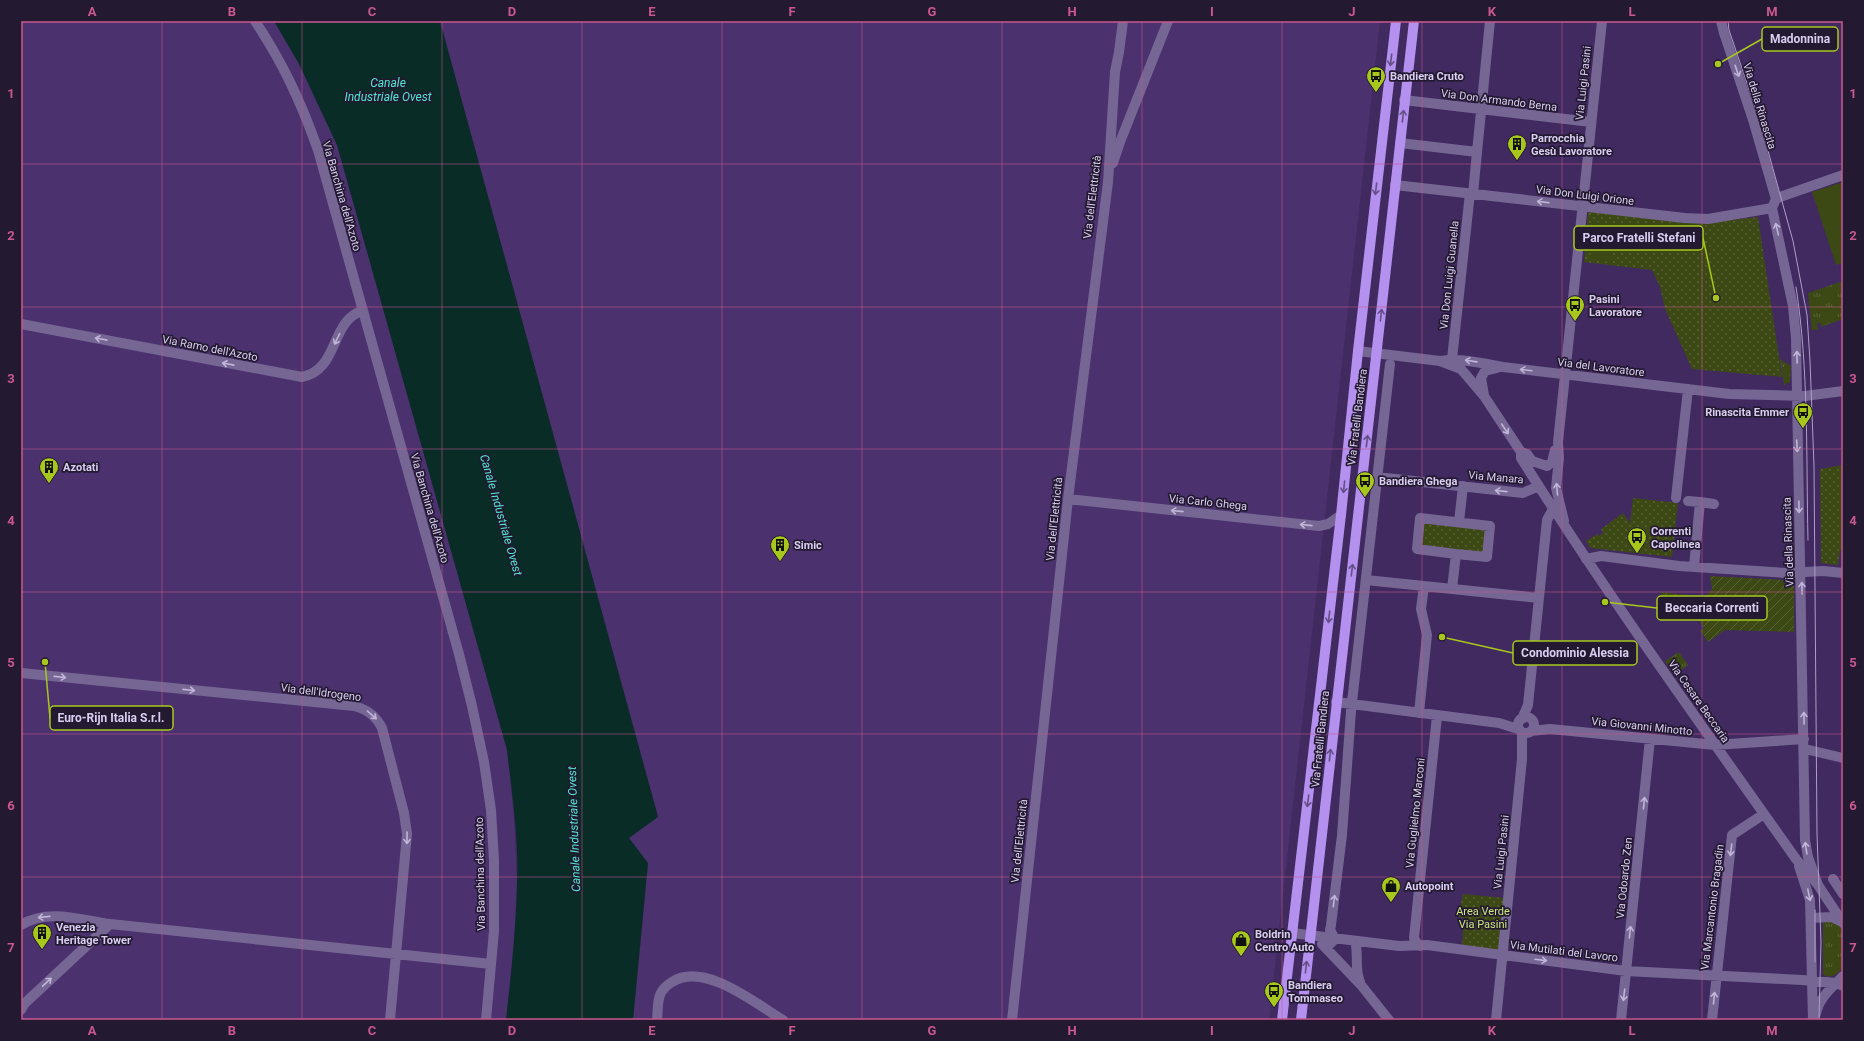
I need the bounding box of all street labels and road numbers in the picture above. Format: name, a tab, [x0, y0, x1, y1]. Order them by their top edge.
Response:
street label: Via Luigi Pasini	[1573, 45, 1594, 121]
street label: Via della Rinascita	[1740, 61, 1779, 151]
street label: Via Don Armando Berna	[1440, 87, 1558, 114]
street label: Via Banchina dell'Azoto	[320, 140, 363, 253]
street label: Via dell'Elettricità	[1081, 155, 1104, 240]
street label: Via Don Luigi Orione	[1535, 183, 1635, 208]
street label: Via Don Luigi Guanella	[1437, 220, 1462, 330]
street label: Via Ramo dell'Azoto	[161, 333, 259, 364]
street label: Via del Lavoratore	[1557, 356, 1646, 379]
street label: Via Fratelli Bandiera	[1345, 368, 1370, 466]
street label: Via Banchina dell'Azoto	[408, 452, 451, 565]
street label: Via Manara	[1468, 469, 1524, 486]
street label: Via dell'Elettricità	[1044, 477, 1065, 562]
street label: Via Carlo Ghega	[1168, 492, 1248, 513]
street label: Via della Rinascita	[1780, 497, 1797, 587]
street label: Via Cesare Beccaria	[1665, 657, 1732, 745]
street label: Via dell'Idrogeno	[280, 681, 362, 704]
street label: Via Fratelli Bandiera	[1309, 690, 1332, 788]
street label: Via Giovanni Minotto	[1591, 715, 1693, 738]
street label: Via Guglielmo Marconi	[1403, 757, 1428, 869]
street label: Via dell'Elettricità	[1009, 799, 1030, 884]
street label: Via Luigi Pasini	[1491, 814, 1512, 890]
street label: Via Banchina dell'Azoto	[473, 817, 488, 931]
street label: Via Odoardo Zen	[1614, 837, 1635, 919]
street label: Via Marcantonio Bragadin	[1698, 844, 1727, 971]
street label: Via Mutilati del Lavoro	[1509, 938, 1619, 965]

